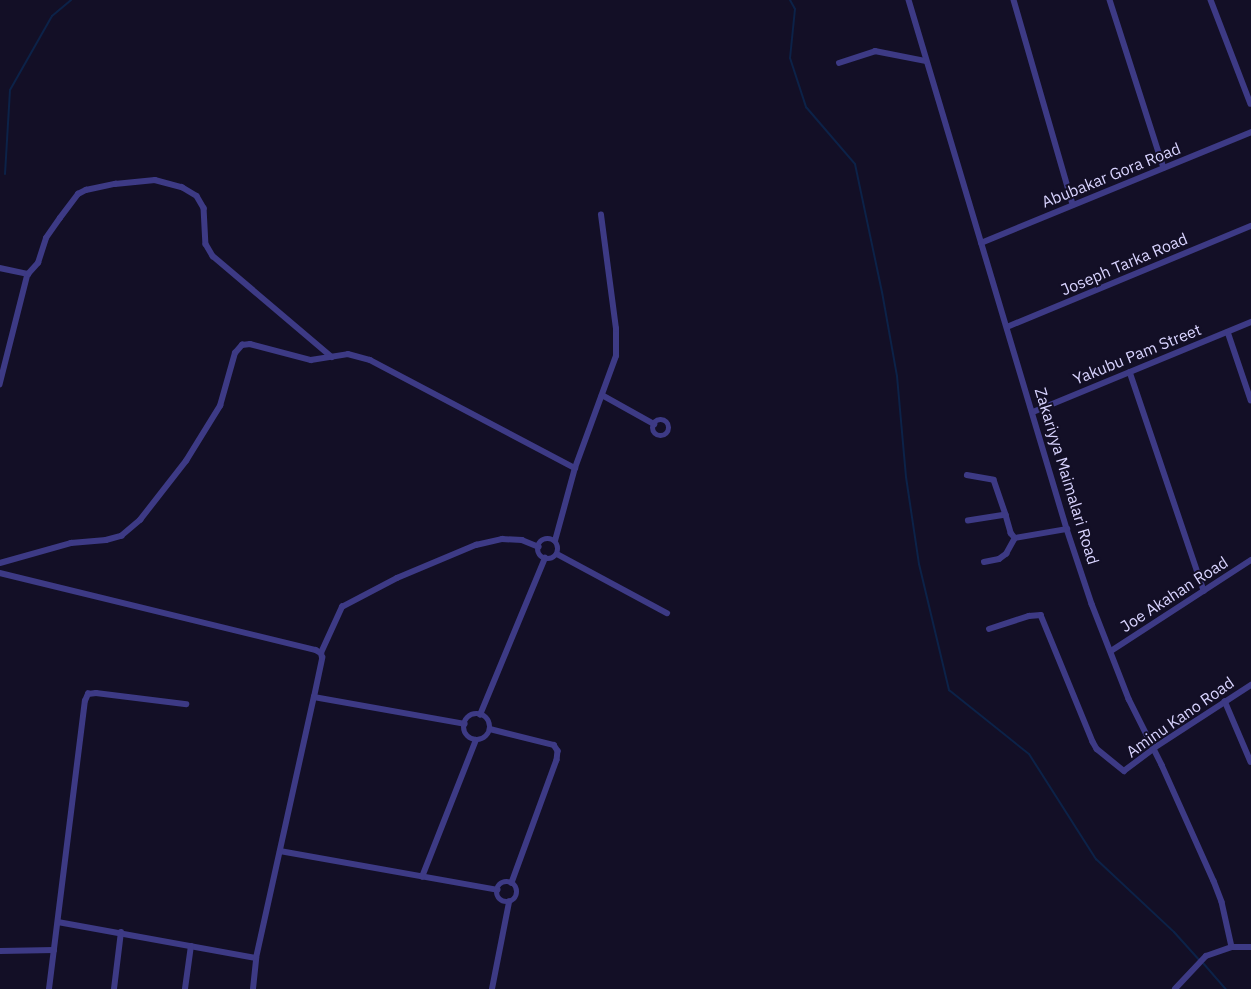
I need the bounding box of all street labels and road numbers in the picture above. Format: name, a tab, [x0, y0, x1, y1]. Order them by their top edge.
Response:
street label: Abubakar Gora Road	[1039, 138, 1183, 212]
street label: Joseph Tarka Road	[1058, 229, 1190, 299]
street label: Yakubu Pam Street	[1070, 320, 1204, 388]
street label: Zakariyya Maimalari Road	[1031, 385, 1103, 567]
street label: Joe Akahan Road	[1117, 552, 1231, 636]
street label: Aminu Kano Road	[1122, 673, 1238, 761]

